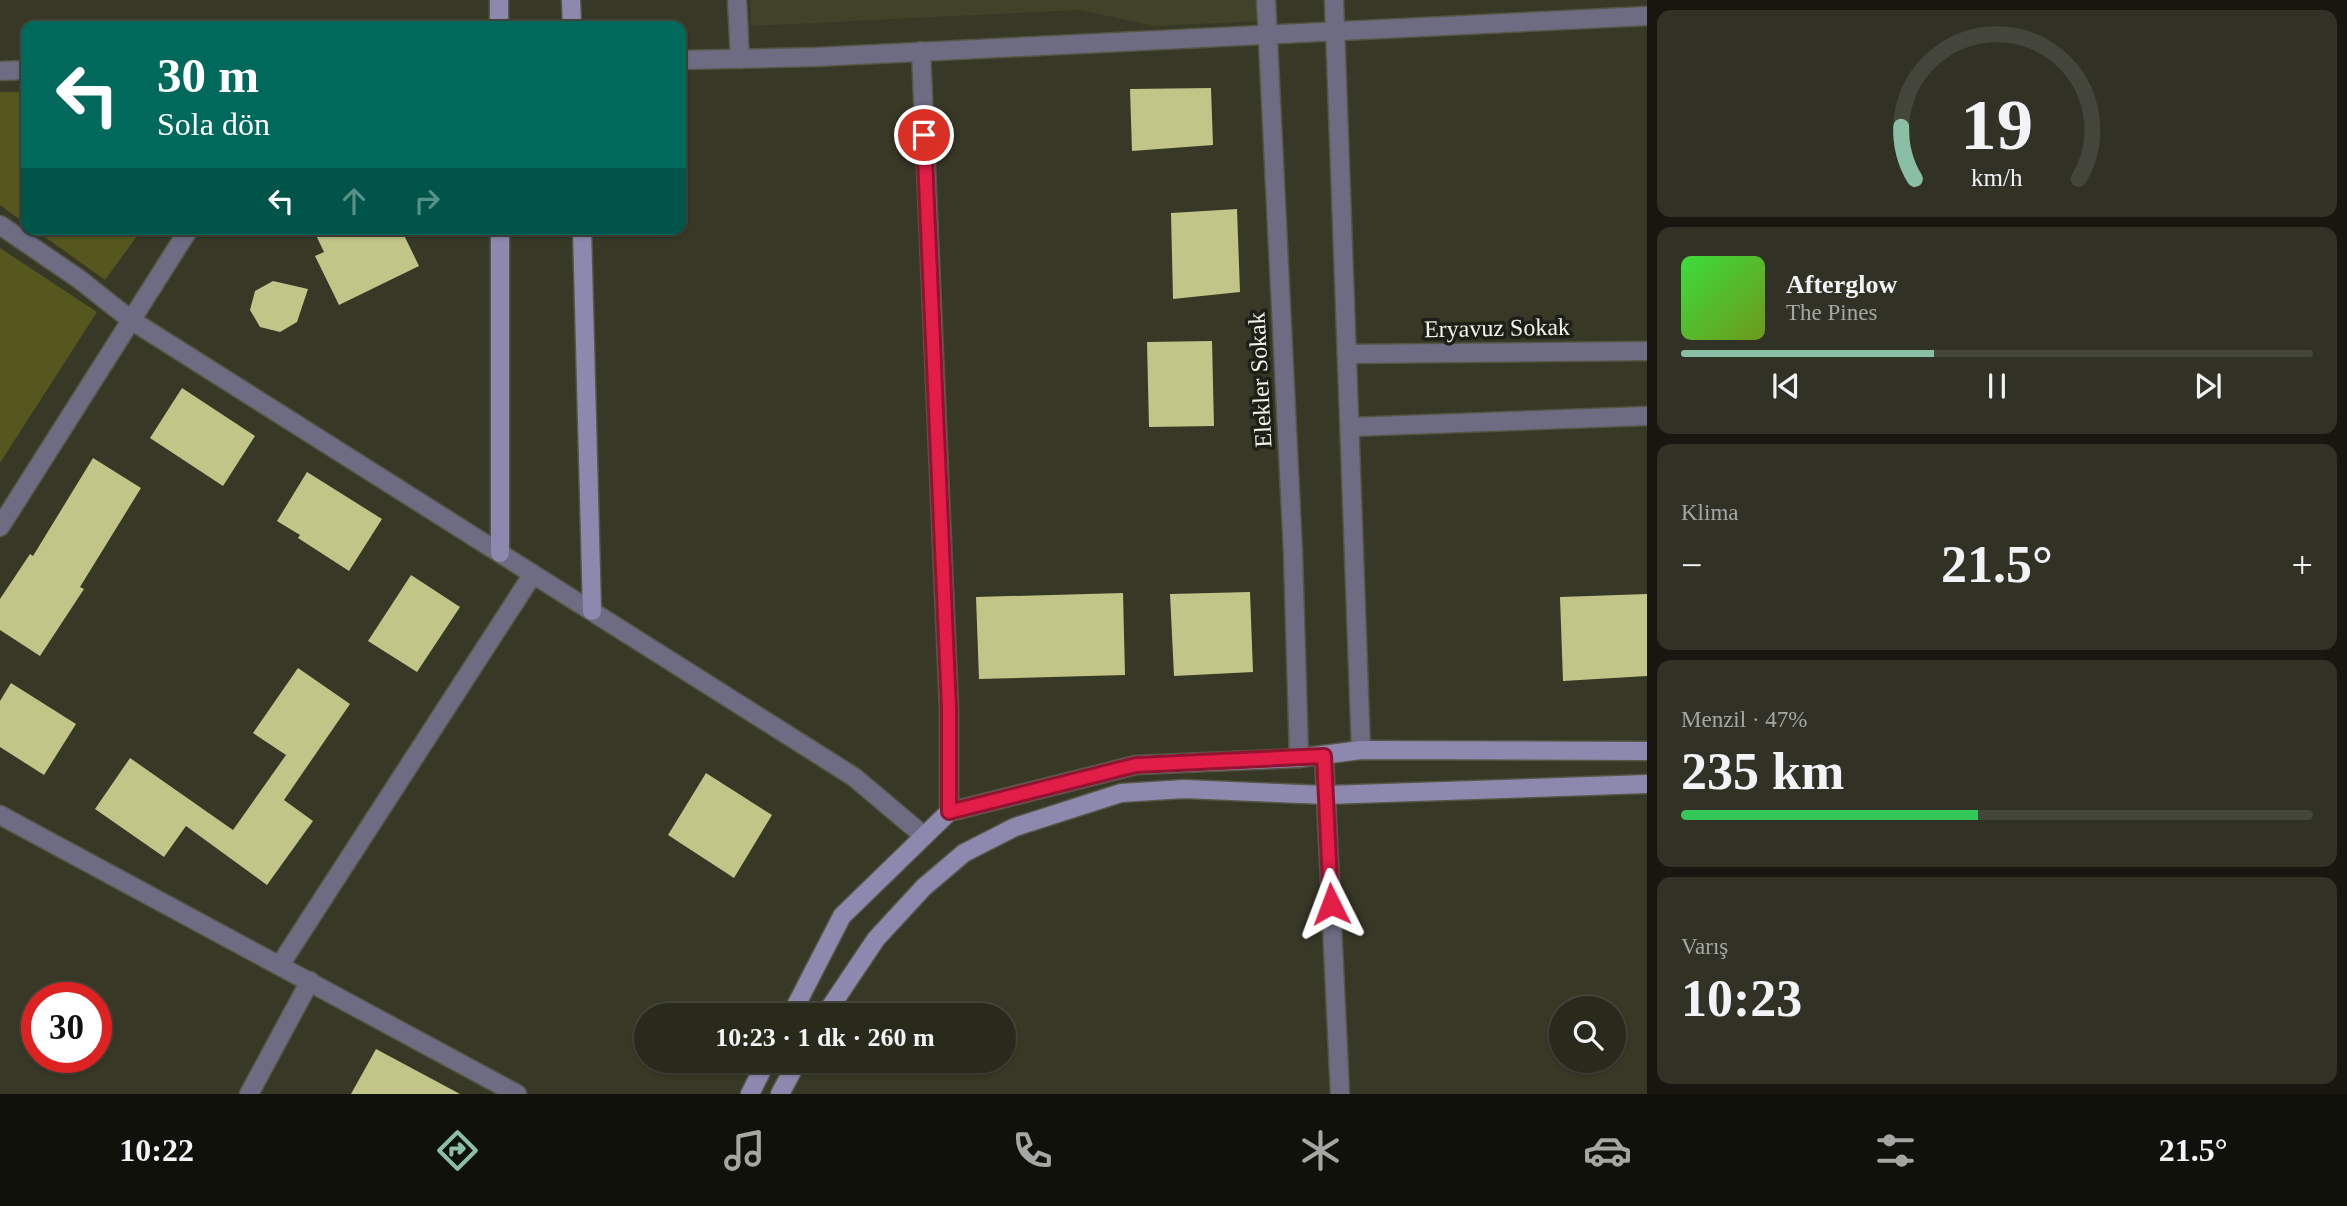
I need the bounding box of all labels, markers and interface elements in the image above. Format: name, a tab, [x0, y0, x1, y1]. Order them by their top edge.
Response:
text: 30 m	[157, 48, 259, 103]
icon: left	[42, 49, 133, 140]
text: 19	[1961, 85, 2033, 166]
pin	[894, 105, 954, 165]
text: Sola dön	[157, 106, 270, 142]
icon: arrive	[905, 116, 943, 154]
text: km/h	[1971, 164, 2023, 191]
icon: left	[262, 182, 300, 220]
icon: ahead	[335, 182, 373, 220]
icon: right	[408, 182, 446, 220]
text: Afterglow	[1786, 270, 1897, 299]
text: The Pines	[1786, 300, 1877, 325]
street label: Elekler Sokak	[1243, 312, 1277, 448]
street label: Eryavuz Sokak	[1424, 314, 1570, 342]
icon: previous	[1767, 367, 1805, 405]
icon: pause	[1978, 367, 2016, 405]
icon: next	[2189, 367, 2227, 405]
text: Klima	[1681, 500, 1739, 525]
text: 21.5°	[1941, 536, 2053, 593]
text: −	[1681, 544, 1702, 586]
text: +	[2292, 544, 2313, 586]
text: Menzil · 47%	[1681, 707, 1807, 732]
text: 235 km	[1681, 743, 1844, 800]
position arrow	[1294, 867, 1368, 941]
text: Varış	[1681, 934, 1728, 959]
text: 10:23	[1681, 970, 1802, 1027]
speed limit sign: 30	[21, 982, 112, 1073]
map controls	[1549, 996, 1626, 1073]
button: search	[1549, 996, 1626, 1073]
text: 10:23 · 1 dk · 260 m	[715, 1023, 935, 1052]
icon: directions	[433, 1126, 482, 1175]
icon: music	[720, 1126, 769, 1175]
icon: phone	[1008, 1126, 1057, 1175]
icon: climate	[1296, 1126, 1345, 1175]
icon: car	[1583, 1126, 1632, 1175]
icon: filters	[1871, 1126, 1920, 1175]
text: 10:22	[119, 1132, 194, 1168]
text: 21.5°	[2159, 1132, 2228, 1168]

